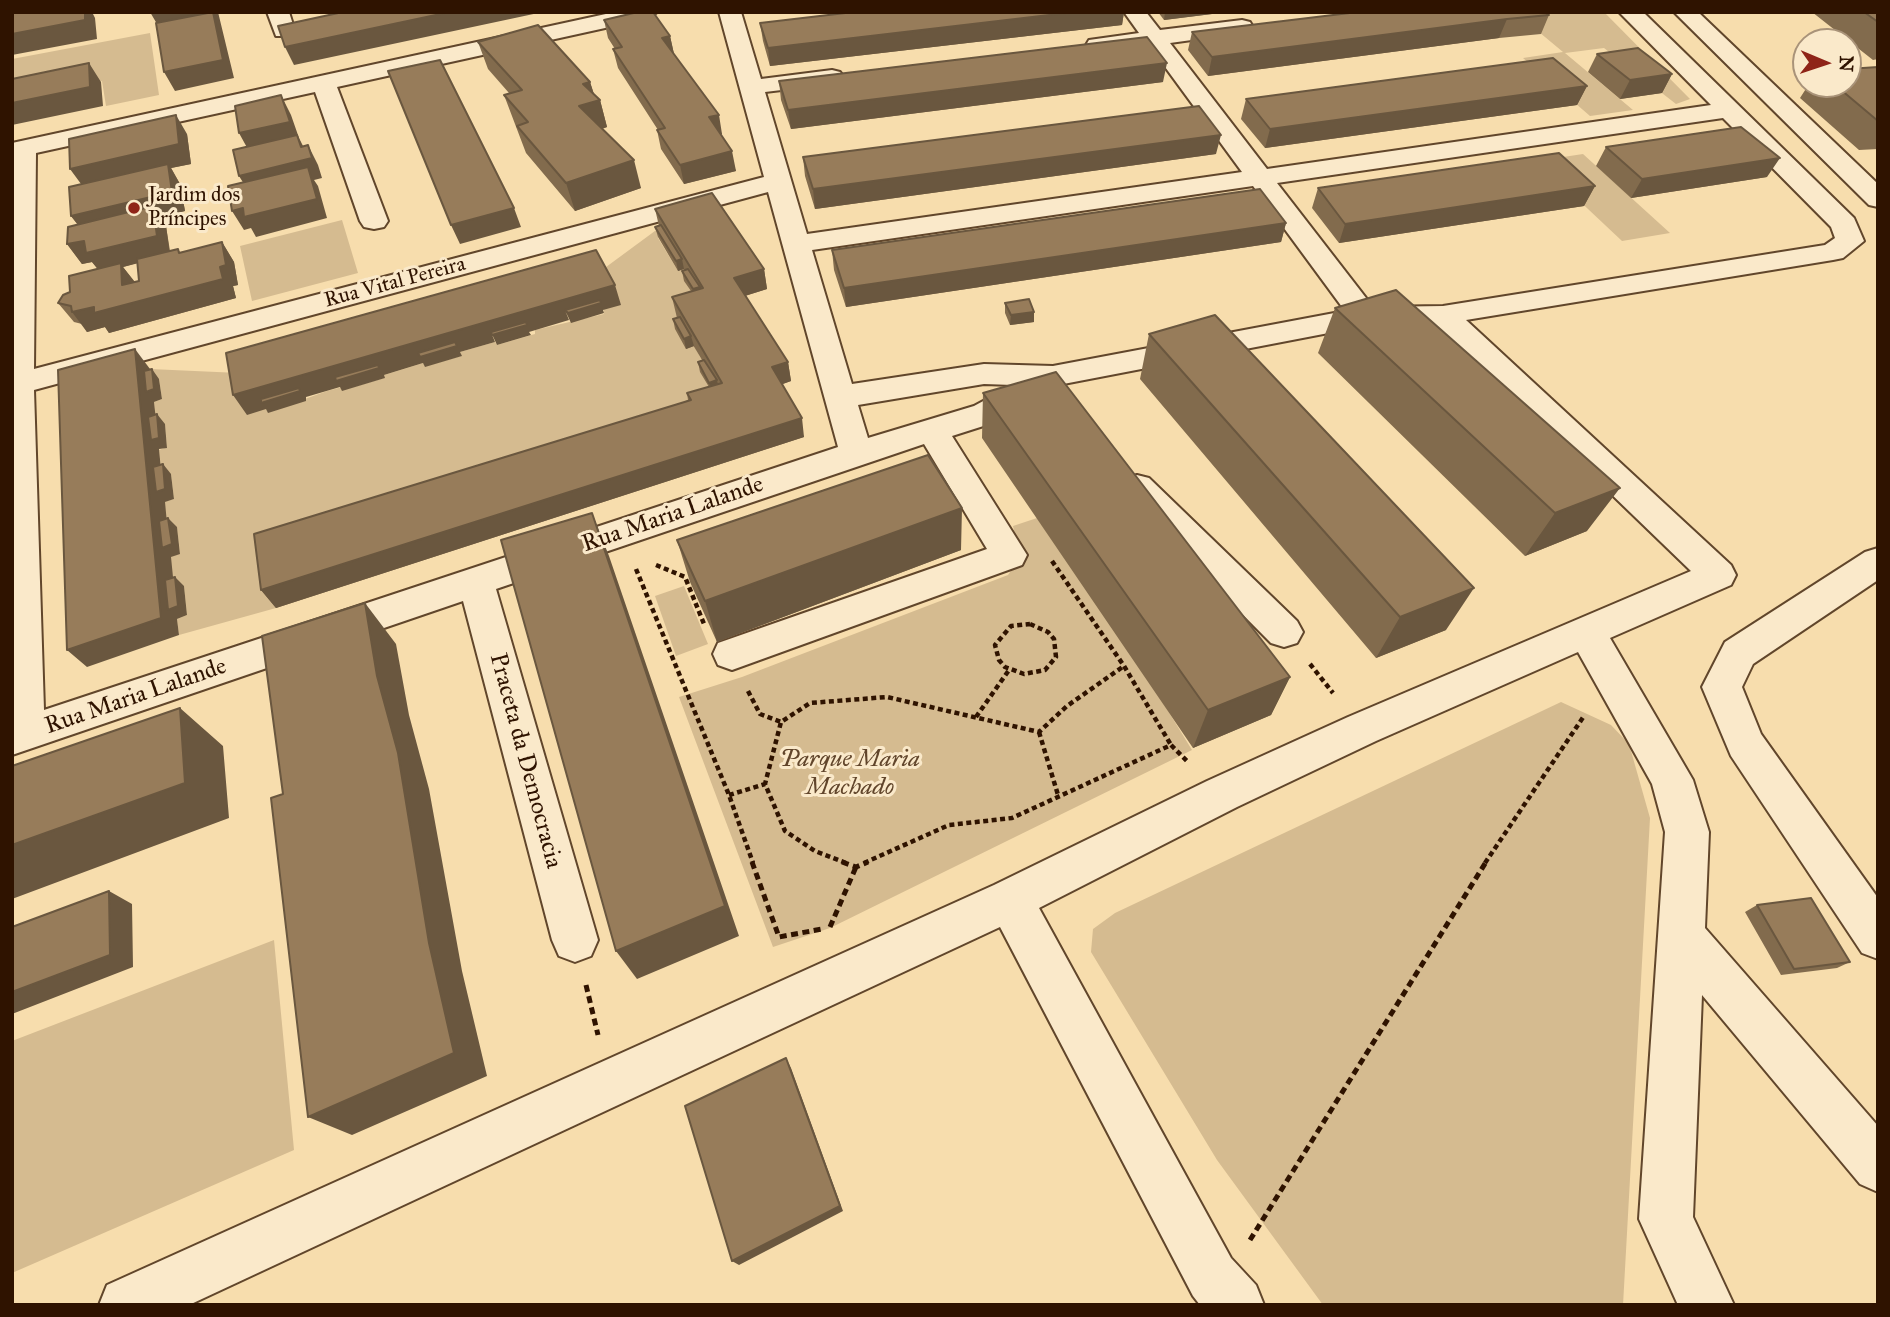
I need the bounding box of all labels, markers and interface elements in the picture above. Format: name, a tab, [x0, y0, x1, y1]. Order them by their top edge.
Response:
north arrow	[1792, 28, 1862, 98]
text: N	[1835, 55, 1858, 72]
place label: Jardim dos Príncipes	[148, 183, 240, 233]
marker: Jardim dos Príncipes	[126, 200, 142, 216]
street label: Rua Vital Pereira	[322, 252, 468, 314]
street label: Rua Maria Lalande	[578, 470, 768, 560]
street label: Praceta da Democracia	[482, 650, 568, 872]
street label: Rua Maria Lalande	[41, 652, 231, 742]
park label: Parque Maria Machado	[780, 746, 920, 802]

